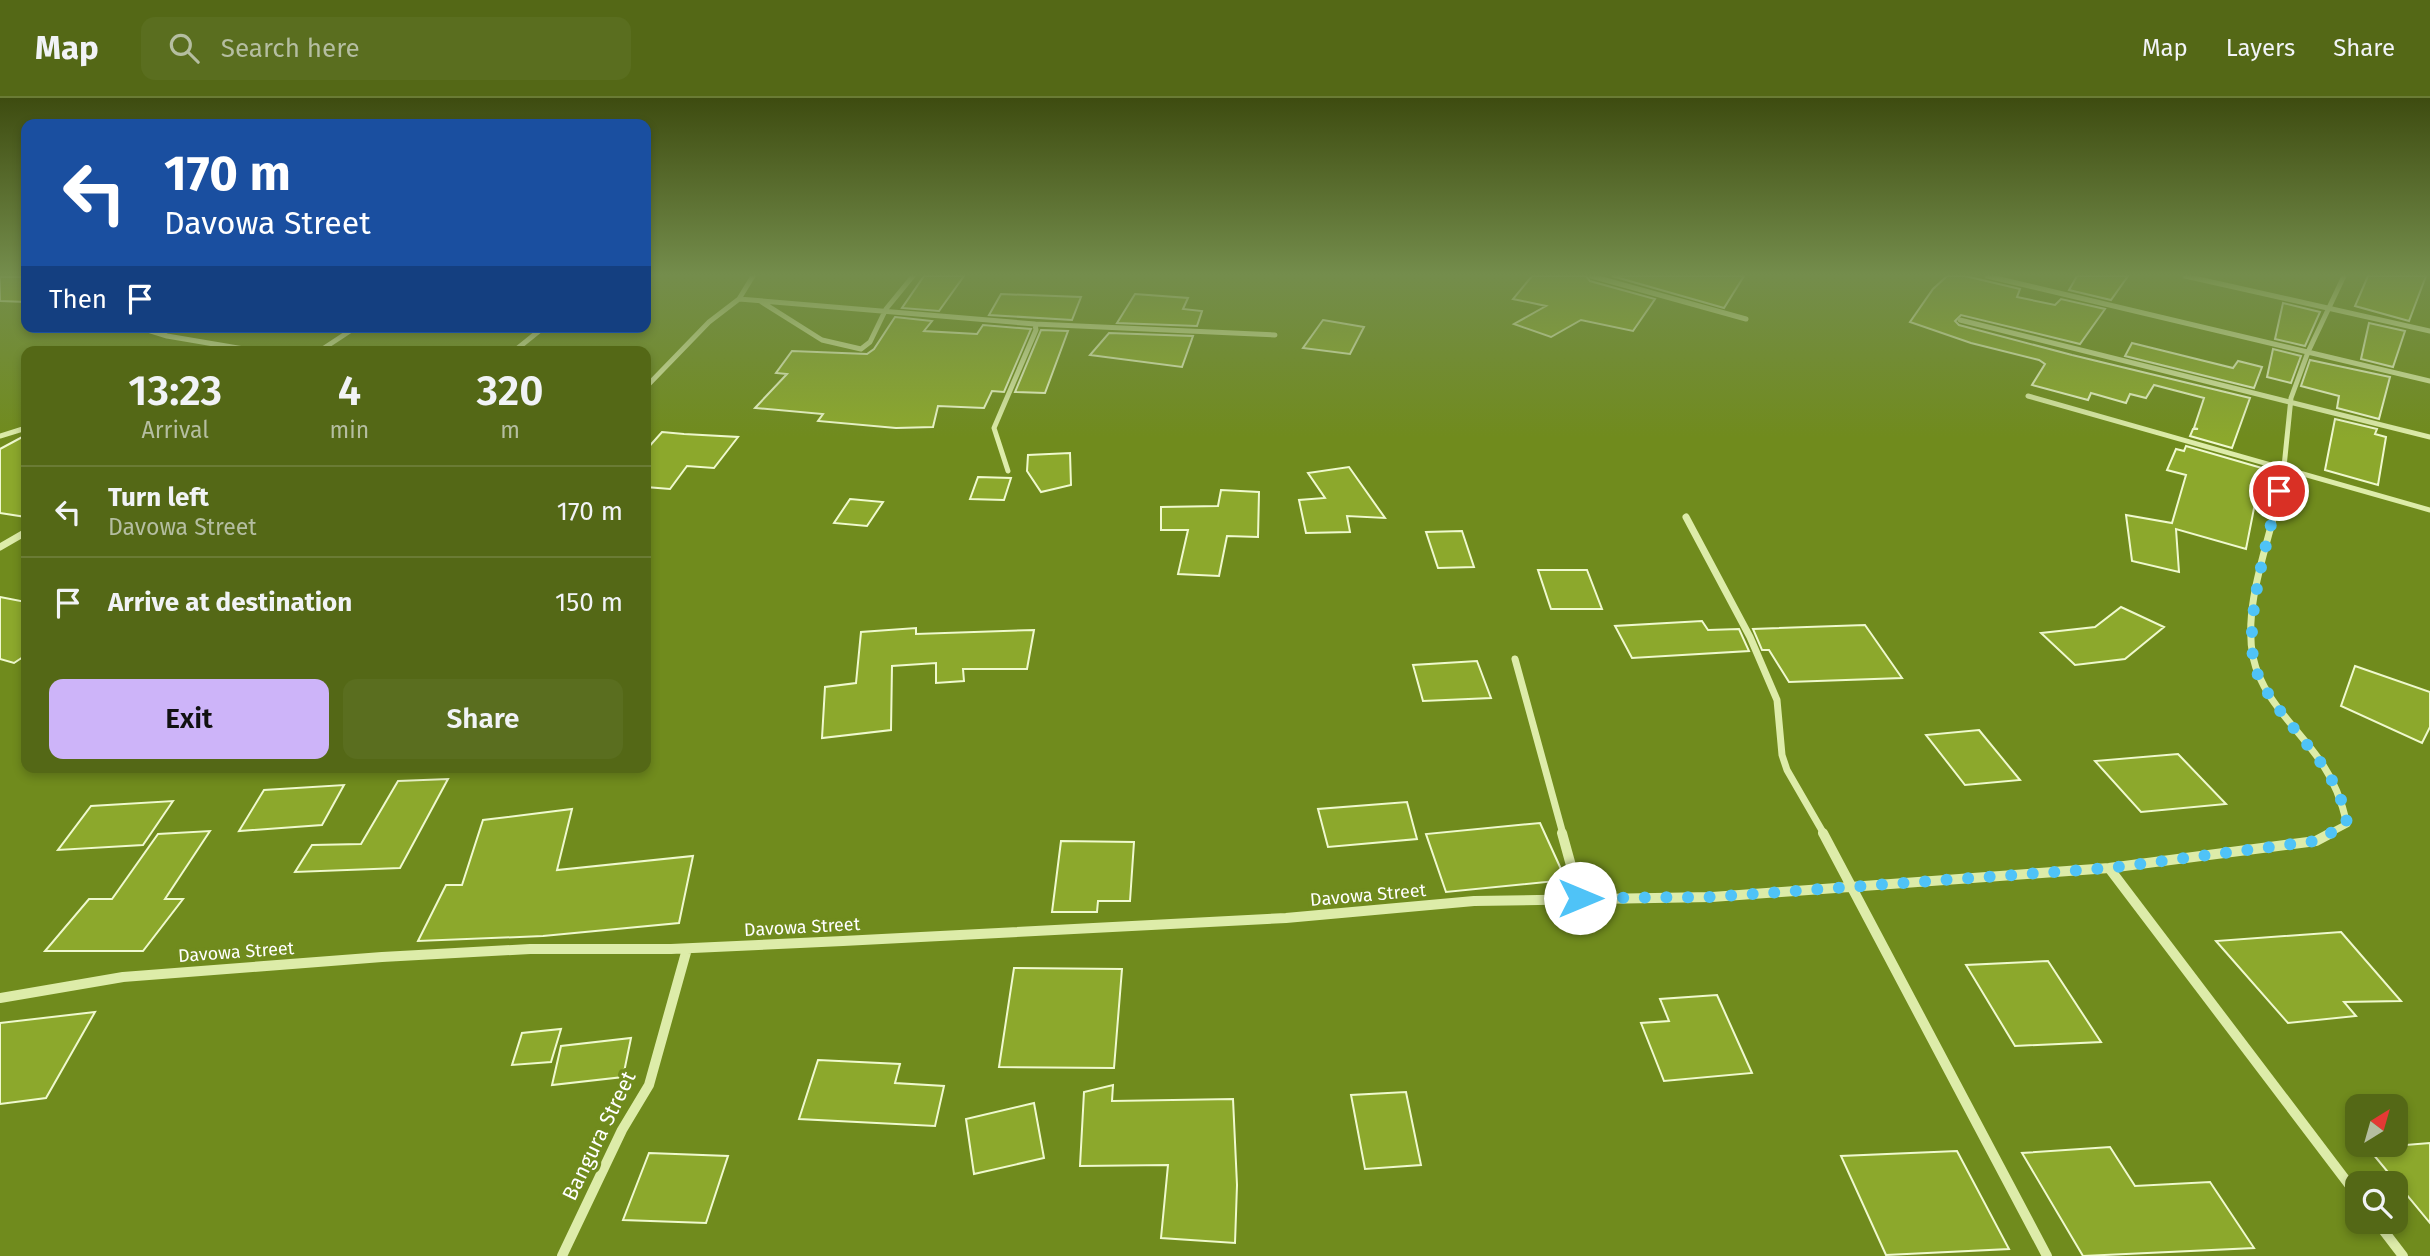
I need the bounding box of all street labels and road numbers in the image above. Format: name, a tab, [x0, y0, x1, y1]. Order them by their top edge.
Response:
street label: Davowa Street	[1309, 879, 1427, 911]
street label: Davowa Street	[743, 913, 861, 941]
street label: Davowa Street	[177, 937, 295, 967]
street label: Bangura Street	[556, 1067, 642, 1205]

